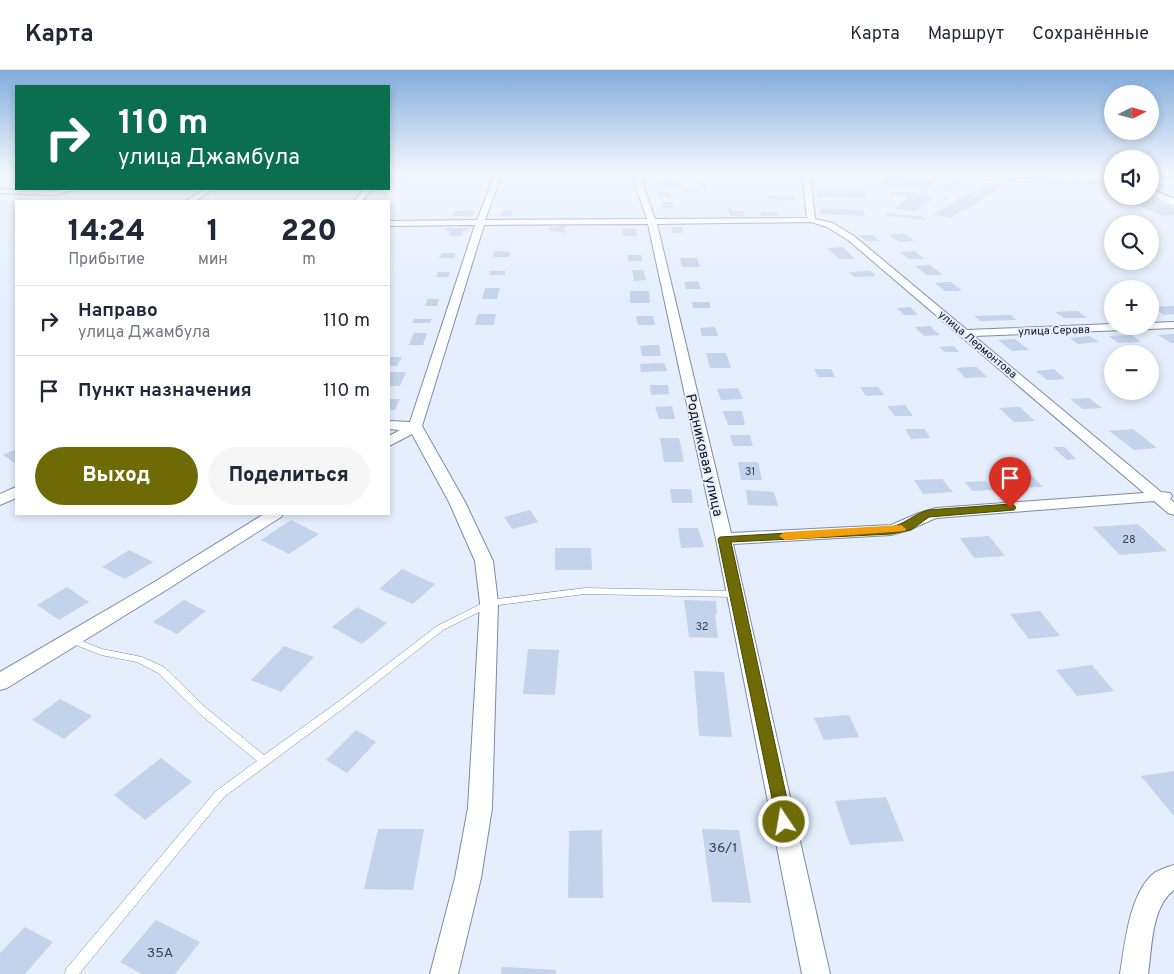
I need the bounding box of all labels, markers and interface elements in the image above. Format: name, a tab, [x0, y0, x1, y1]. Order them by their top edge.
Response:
text: Карта	[25, 20, 94, 50]
text: Карта	[850, 23, 900, 46]
text: Маршрут	[928, 23, 1004, 46]
text: Сохранённые	[1032, 23, 1149, 46]
north arrow	[1104, 85, 1159, 140]
map controls	[1104, 85, 1159, 400]
text: 110 m	[118, 102, 208, 146]
icon: right	[35, 105, 100, 170]
text: улица Джамбула	[118, 145, 300, 172]
button: sound	[1104, 150, 1159, 205]
text: 14:24	[68, 214, 145, 251]
text: 1	[207, 214, 219, 251]
text: 220	[281, 214, 337, 251]
button: search	[1104, 215, 1159, 270]
text: Прибытие	[68, 250, 145, 270]
text: мин	[198, 250, 228, 270]
text: m	[302, 250, 316, 270]
button: +	[1104, 280, 1159, 335]
text: Направо	[78, 299, 158, 323]
icon: right	[35, 307, 63, 335]
street label: улица Лермонтова	[935, 308, 1020, 382]
text: 110 m	[323, 309, 370, 333]
text: улица Джамбула	[78, 323, 210, 343]
street label: улица Серова	[1018, 323, 1090, 339]
button: −	[1104, 345, 1159, 400]
icon: arrive	[35, 377, 63, 405]
text: Пункт назначения	[78, 379, 252, 403]
text: 110 m	[323, 379, 370, 403]
street label: Родниковая улица	[681, 392, 726, 518]
button: Выход	[35, 447, 198, 505]
button: Поделиться	[208, 447, 370, 505]
pin	[989, 457, 1031, 508]
icon: arrive	[996, 464, 1024, 492]
house number: 31	[745, 465, 755, 479]
house number: 28	[1122, 533, 1136, 547]
house number: 32	[695, 620, 709, 634]
position arrow	[757, 795, 809, 847]
house number: 36/1	[709, 840, 737, 857]
house number: 35А	[147, 945, 173, 962]

